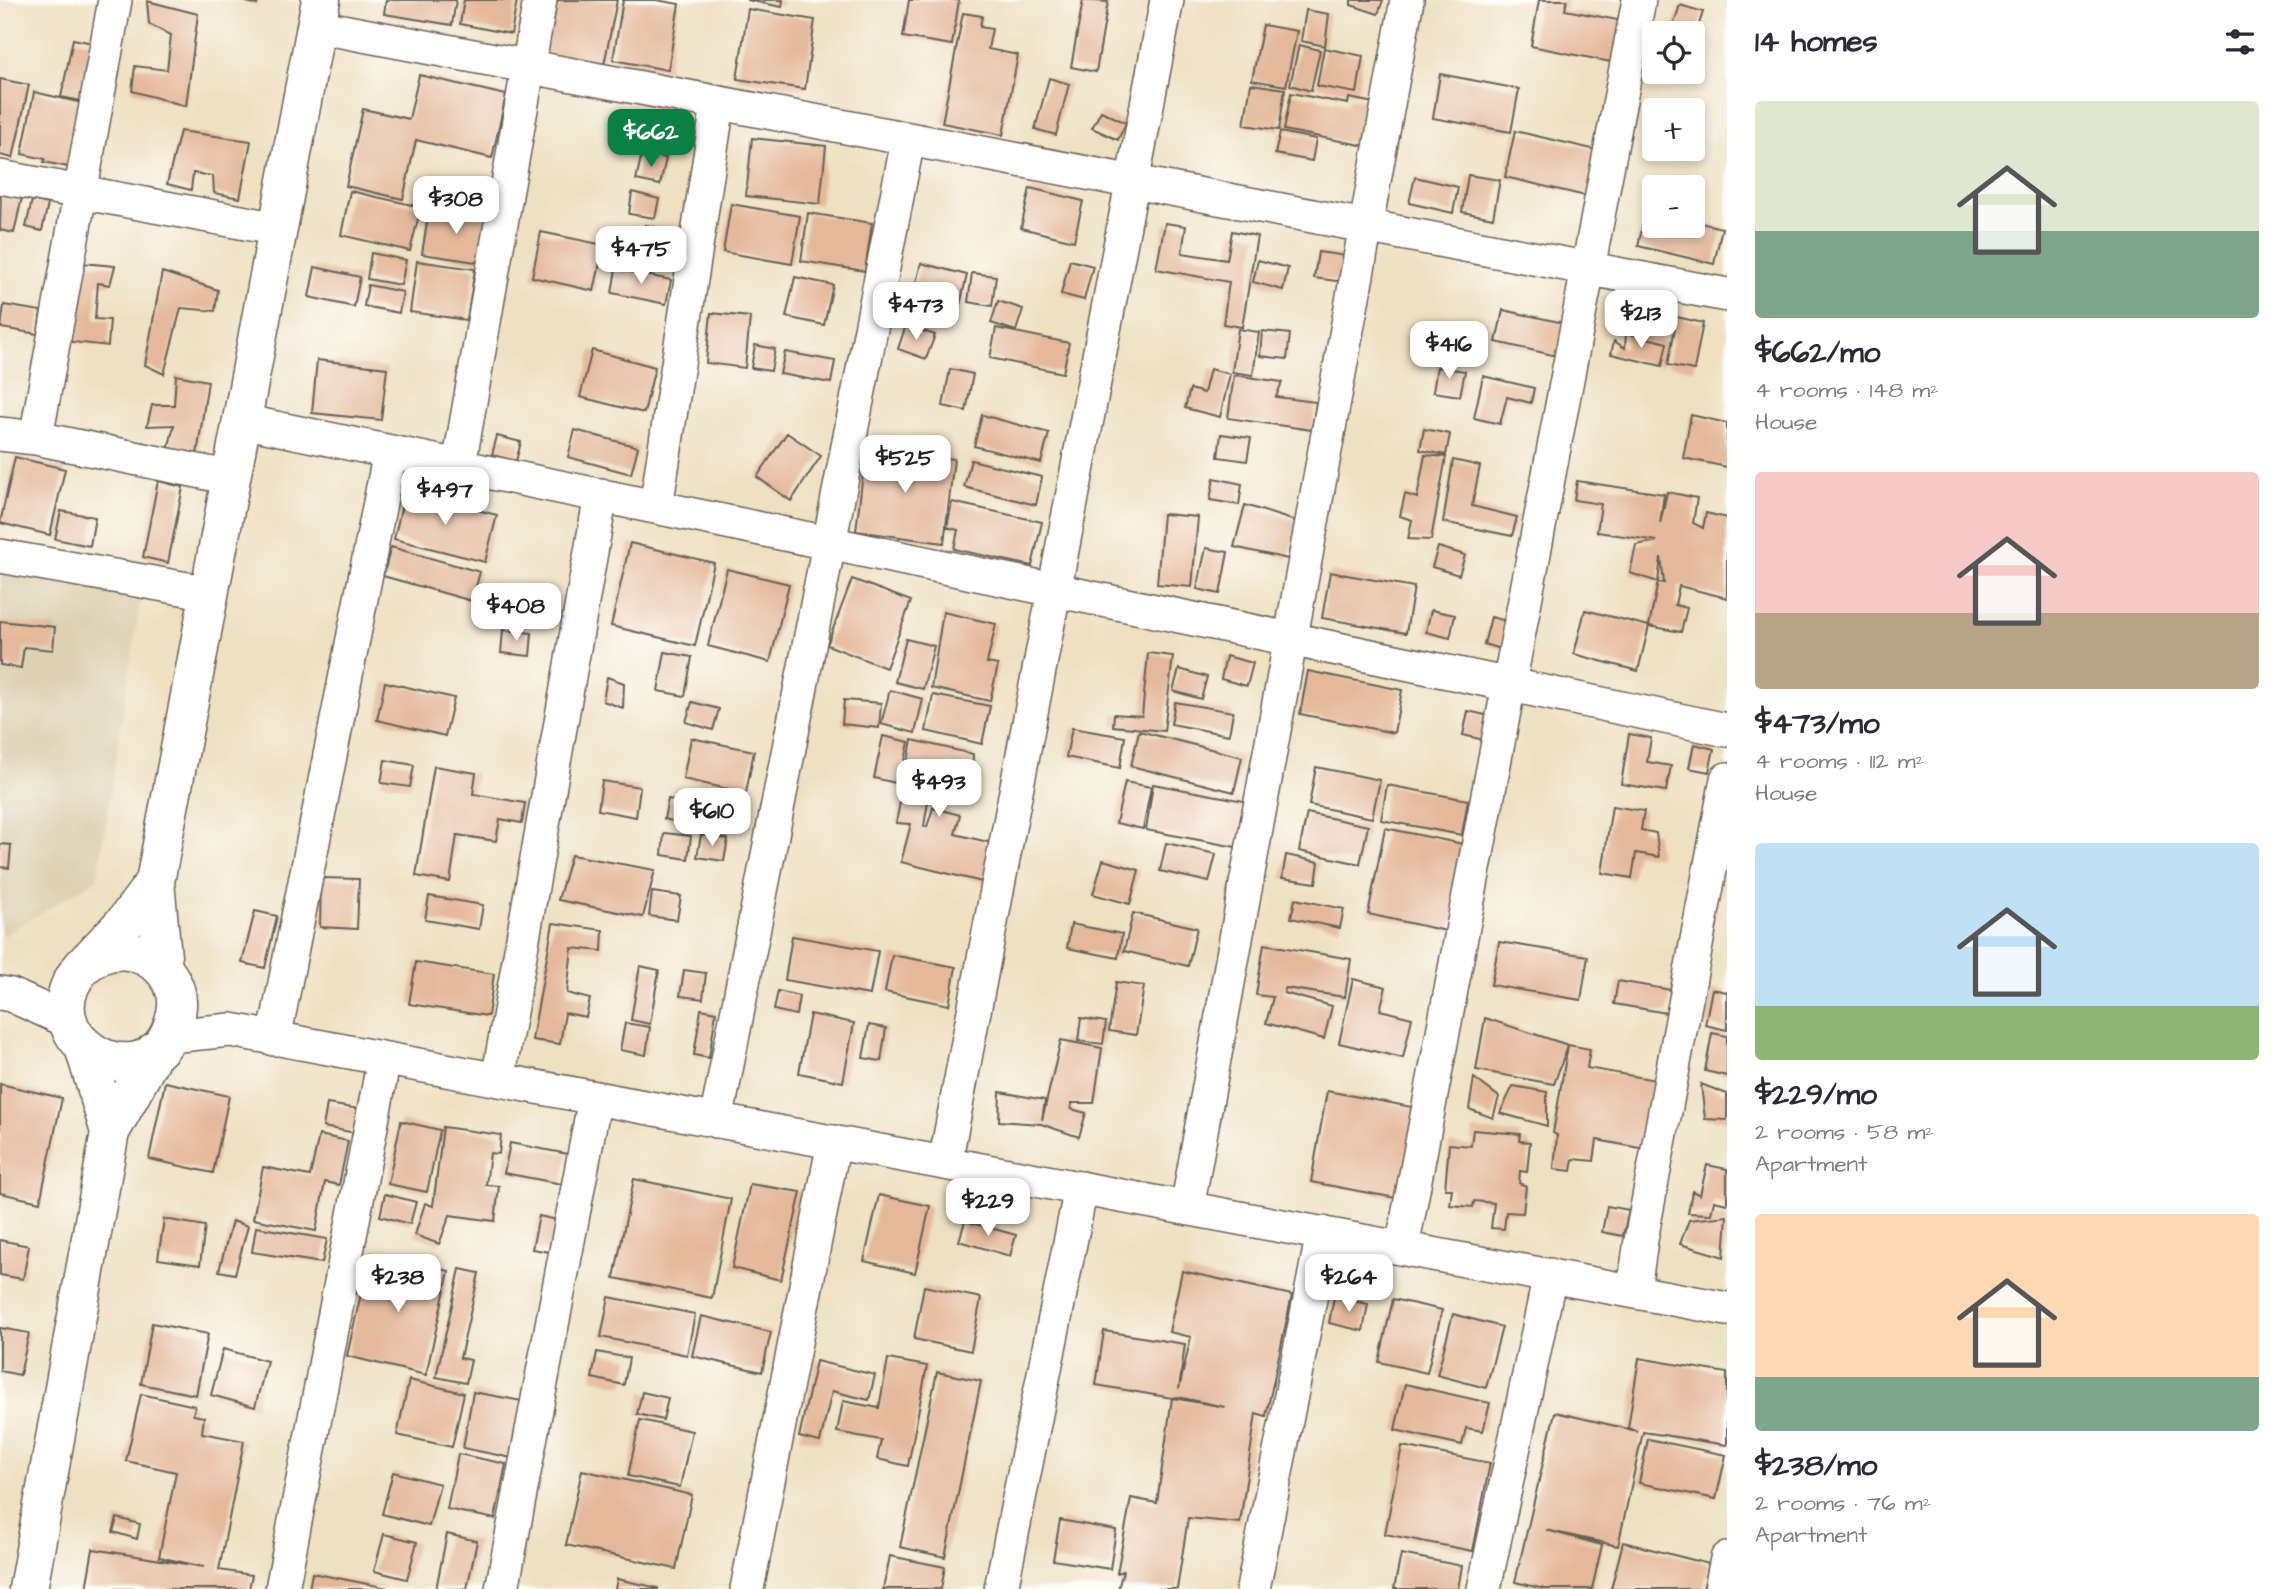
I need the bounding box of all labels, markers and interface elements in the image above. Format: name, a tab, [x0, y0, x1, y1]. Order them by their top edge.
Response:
map controls	[1642, 21, 1705, 238]
button: locate	[1642, 21, 1705, 84]
text: 14 homes	[1755, 21, 1878, 63]
icon: filters	[2221, 23, 2259, 61]
button: +	[1642, 98, 1705, 161]
pin: $662	[610, 110, 692, 169]
text: $662	[624, 116, 678, 148]
icon: home	[1944, 147, 2070, 273]
button: −	[1642, 175, 1705, 238]
pin: $308	[415, 176, 497, 236]
text: $308	[429, 183, 483, 215]
pin: $475	[600, 226, 682, 286]
text: $475	[612, 233, 670, 265]
pin: $473	[875, 282, 957, 342]
text: $473	[889, 289, 943, 321]
pin: $213	[1600, 290, 1682, 350]
text: $213	[1621, 297, 1661, 329]
pin: $416	[1408, 322, 1490, 381]
text: $416	[1426, 328, 1472, 360]
text: $662/mo	[1755, 332, 1880, 374]
text: 4 rooms · 148 m²	[1755, 374, 1939, 406]
text: House	[1755, 406, 1818, 438]
pin: $525	[864, 435, 946, 495]
text: $525	[876, 442, 934, 474]
pin: $497	[404, 468, 486, 527]
text: $497	[417, 474, 473, 506]
icon: home	[1944, 518, 2070, 644]
pin: $408	[475, 584, 557, 643]
text: $408	[487, 590, 545, 622]
text: $473/mo	[1755, 703, 1880, 745]
text: 4 rooms · 112 m²	[1755, 745, 1924, 777]
pin: $493	[898, 760, 980, 819]
text: $493	[912, 766, 966, 798]
text: House	[1755, 777, 1818, 809]
pin: $610	[671, 788, 753, 848]
text: $610	[690, 795, 734, 827]
icon: home	[1944, 889, 2070, 1015]
text: $229/mo	[1755, 1074, 1877, 1116]
text: 2 rooms · 58 m²	[1755, 1116, 1934, 1148]
text: Apartment	[1755, 1148, 1867, 1180]
pin: $229	[947, 1178, 1029, 1238]
text: $229	[962, 1185, 1014, 1217]
pin: $238	[357, 1254, 439, 1314]
pin: $264	[1308, 1254, 1390, 1314]
icon: home	[1944, 1260, 2070, 1386]
text: $238	[372, 1261, 424, 1293]
text: $264	[1321, 1261, 1377, 1293]
text: $238/mo	[1755, 1445, 1877, 1487]
text: 2 rooms · 76 m²	[1755, 1487, 1931, 1519]
text: Apartment	[1755, 1519, 1867, 1551]

